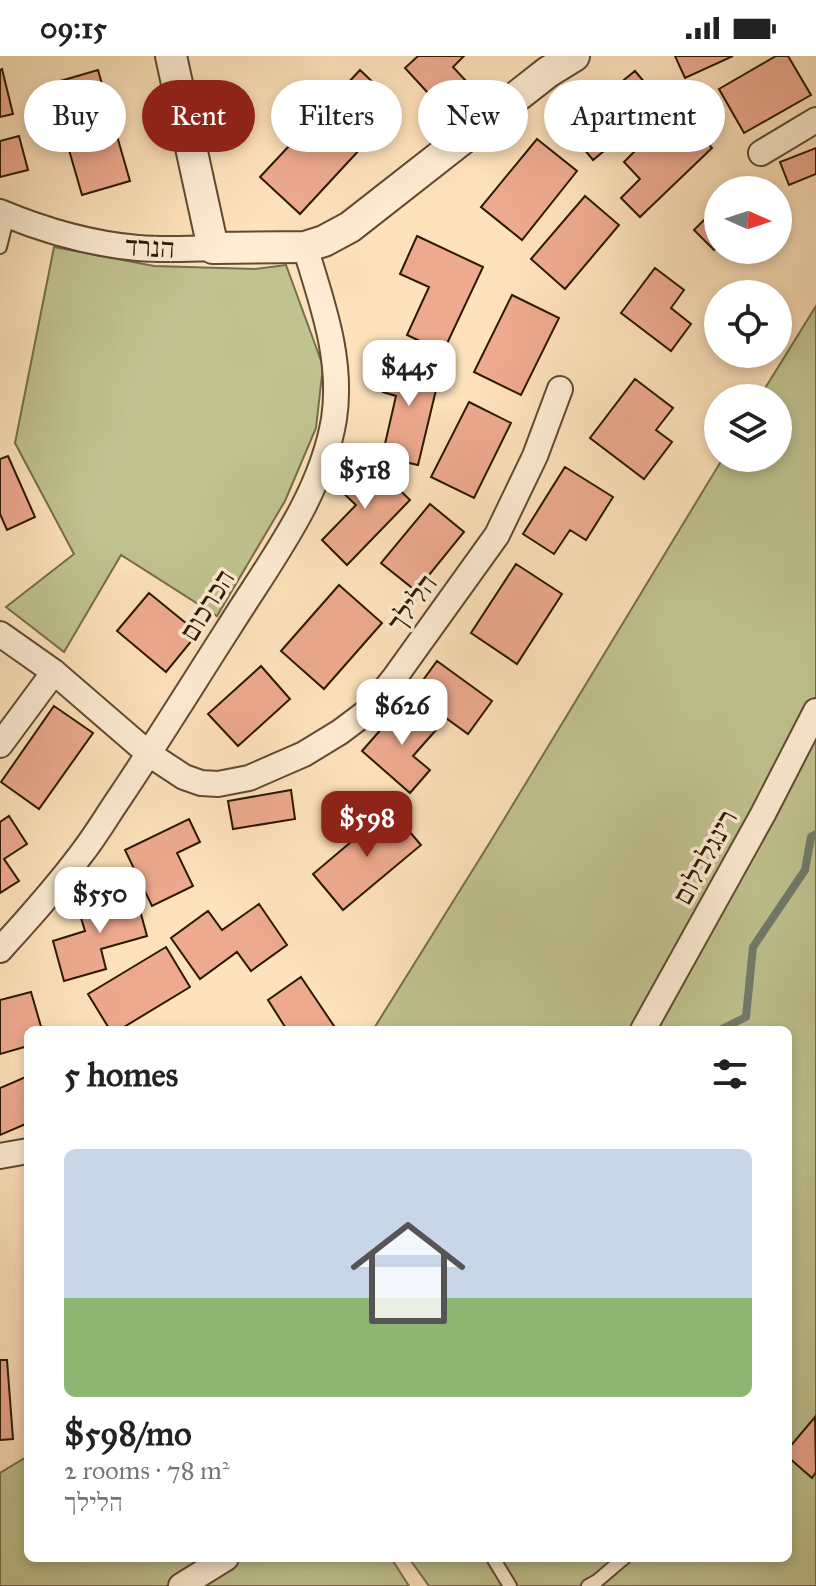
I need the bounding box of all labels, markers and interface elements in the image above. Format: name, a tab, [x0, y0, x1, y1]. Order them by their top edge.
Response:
text: 09:15	[40, 10, 107, 46]
chip: Buy	[24, 80, 126, 152]
chip: Rent	[142, 80, 255, 152]
chip: Filters	[271, 80, 402, 152]
chip: New	[418, 80, 528, 152]
chip: Apartment	[544, 80, 725, 152]
north arrow	[704, 176, 792, 264]
map controls	[704, 176, 792, 472]
street label: הנרד	[124, 228, 176, 266]
button: locate	[704, 280, 792, 368]
pin: $445	[362, 340, 456, 408]
text: $445	[381, 350, 437, 382]
button: layers	[704, 384, 792, 472]
pin: $518	[318, 443, 412, 511]
text: $518	[339, 453, 391, 485]
street label: הכרכום	[172, 563, 242, 647]
street label: הלילך	[379, 567, 445, 639]
pin: $626	[355, 679, 449, 747]
text: $626	[374, 689, 430, 721]
pin: $598	[320, 791, 414, 859]
text: $598	[339, 801, 395, 833]
street label: רינגלבלום	[665, 803, 745, 911]
pin: $550	[53, 867, 147, 935]
text: $550	[73, 877, 127, 909]
icon: filters	[708, 1052, 752, 1096]
text: 5 homes	[64, 1054, 178, 1095]
icon: home	[336, 1201, 480, 1345]
text: $598/mo	[64, 1413, 192, 1454]
text: 2 rooms · 78 m²	[64, 1454, 229, 1486]
text: הלילך	[64, 1486, 123, 1518]

